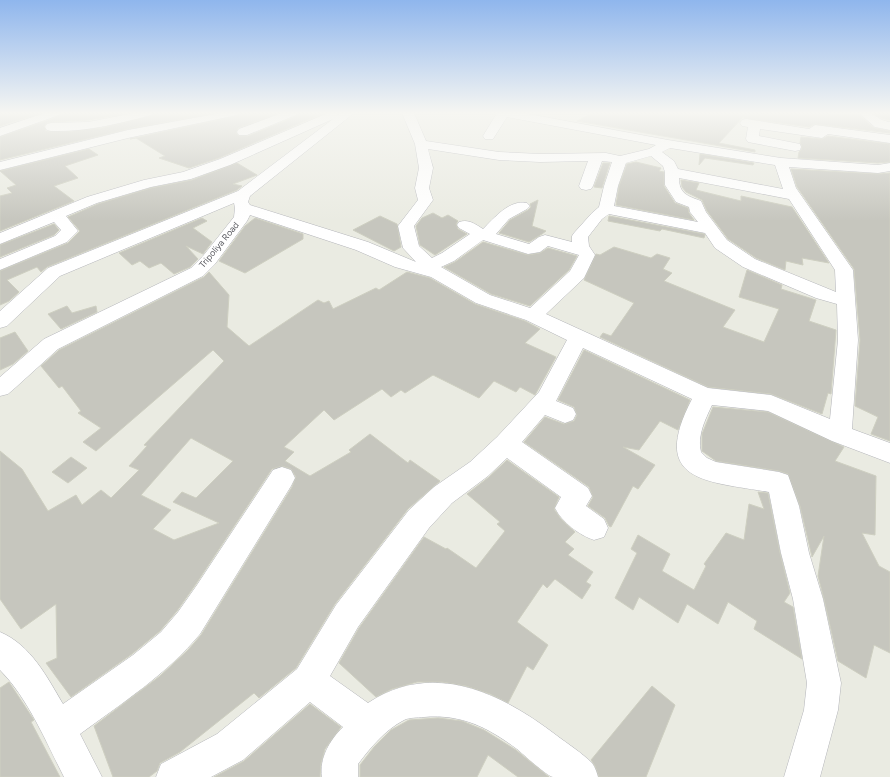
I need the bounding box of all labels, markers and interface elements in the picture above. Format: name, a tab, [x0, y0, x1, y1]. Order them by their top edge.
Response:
street label: Tripoliya Road	[196, 220, 241, 270]

